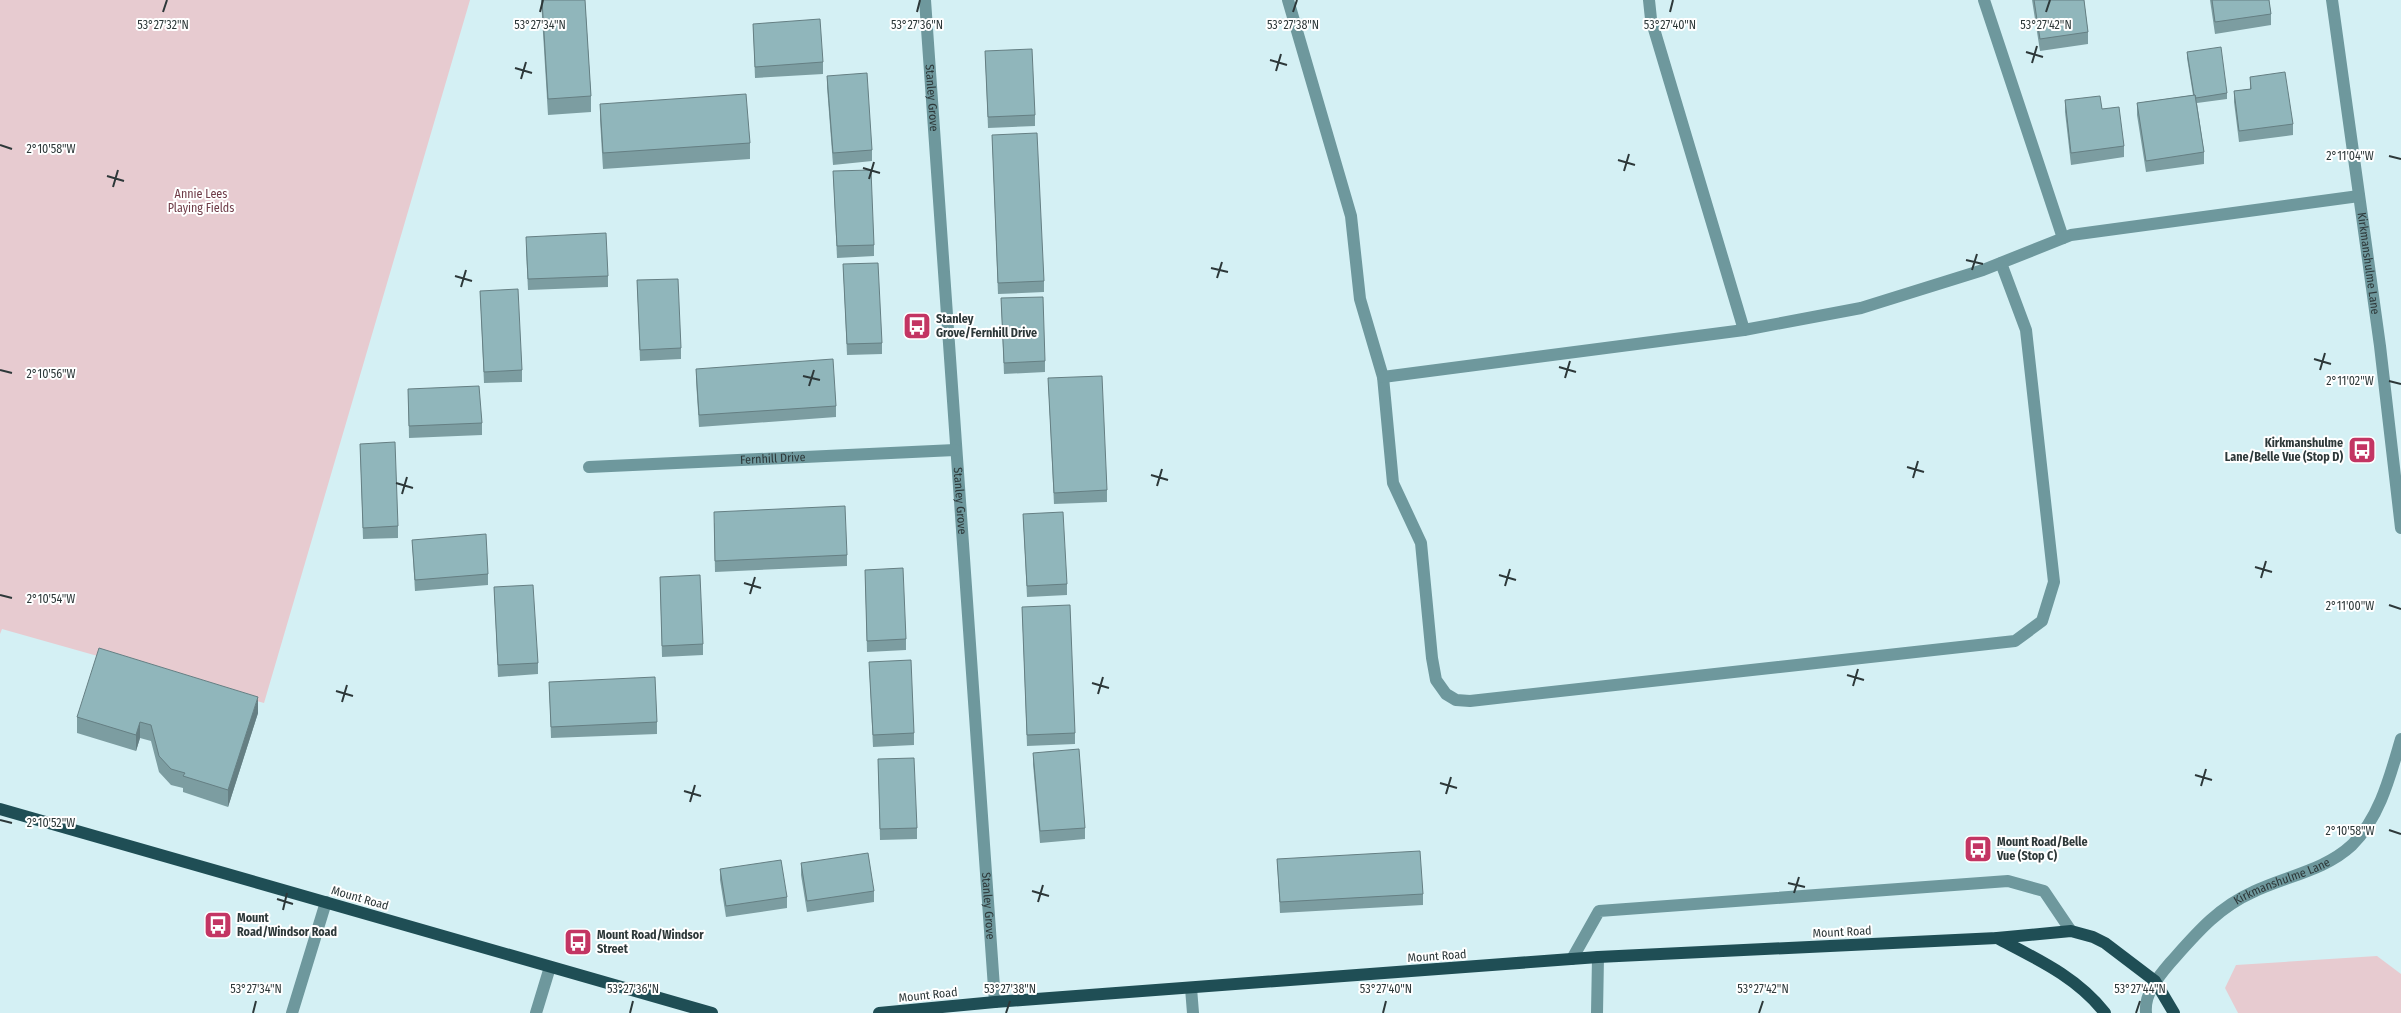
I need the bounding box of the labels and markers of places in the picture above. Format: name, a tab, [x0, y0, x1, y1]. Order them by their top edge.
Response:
bus stop icon: Stanley Grove/Fernhill Drive	[902, 311, 932, 341]
place label: Stanley Grove/Fernhill Drive	[936, 312, 1037, 340]
bus stop icon: Kirkmanshulme Lane/Belle Vue (Stop D)	[2347, 435, 2377, 465]
place label: Kirkmanshulme Lane/Belle Vue (Stop D)	[2225, 436, 2343, 464]
bus stop icon: Mount Road/Belle Vue (Stop C)	[1963, 834, 1993, 864]
place label: Mount Road/Belle Vue (Stop C)	[1996, 835, 2088, 863]
bus stop icon: Mount Road/Windsor Road	[203, 910, 233, 940]
place label: Mount Road/Windsor Road	[237, 911, 337, 939]
bus stop icon: Mount Road/Windsor Street	[563, 927, 593, 957]
place label: Mount Road/Windsor Street	[597, 928, 704, 956]

